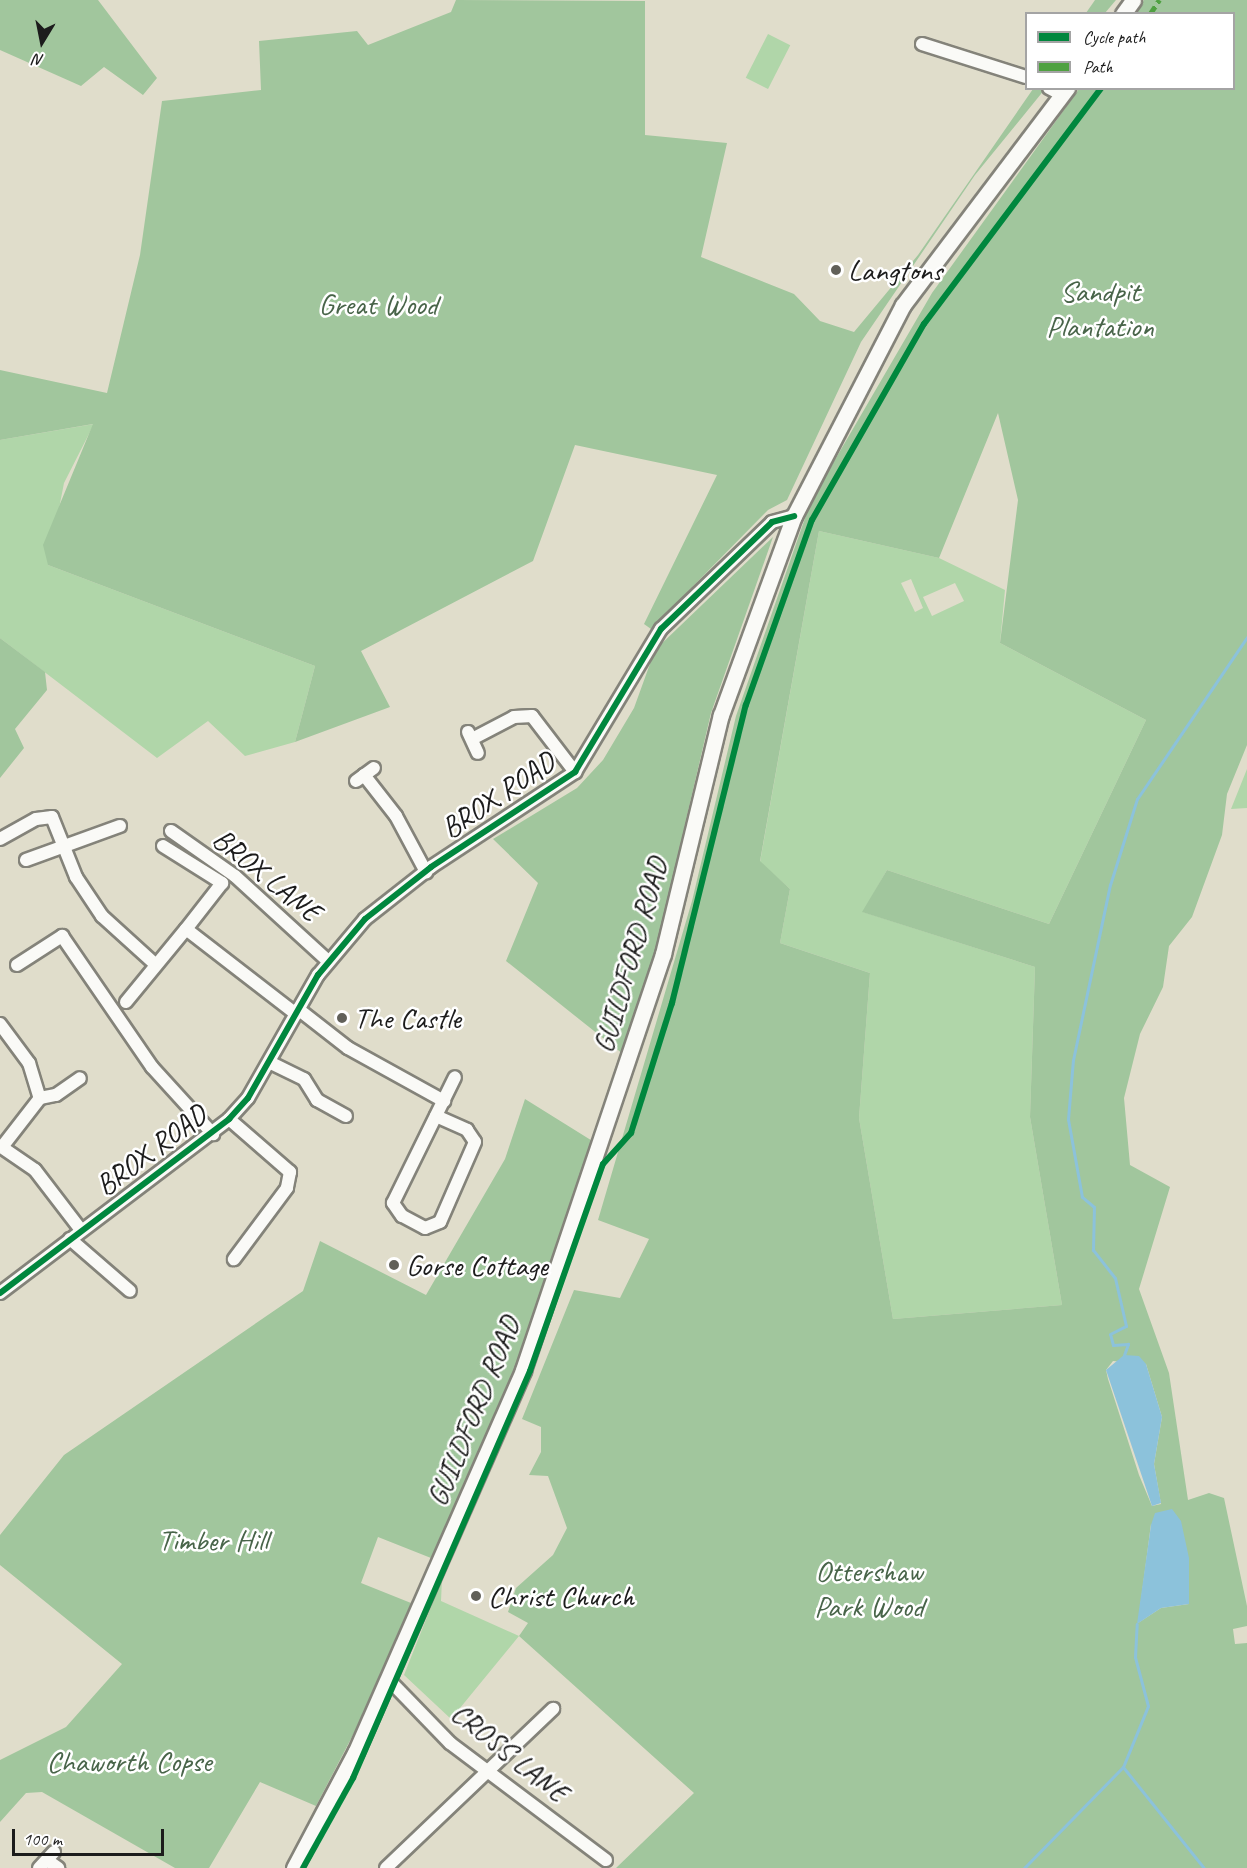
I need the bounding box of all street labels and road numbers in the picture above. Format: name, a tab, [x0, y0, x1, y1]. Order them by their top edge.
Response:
street label: BROX ROAD	[434, 743, 562, 847]
street label: BROX LANE	[206, 820, 328, 930]
street label: GUILDFORD ROAD	[585, 853, 675, 1057]
street label: BROX ROAD	[88, 1096, 214, 1204]
street label: GUILDFORD ROAD	[419, 1311, 527, 1511]
street label: CROSS LANE	[444, 1694, 576, 1810]

